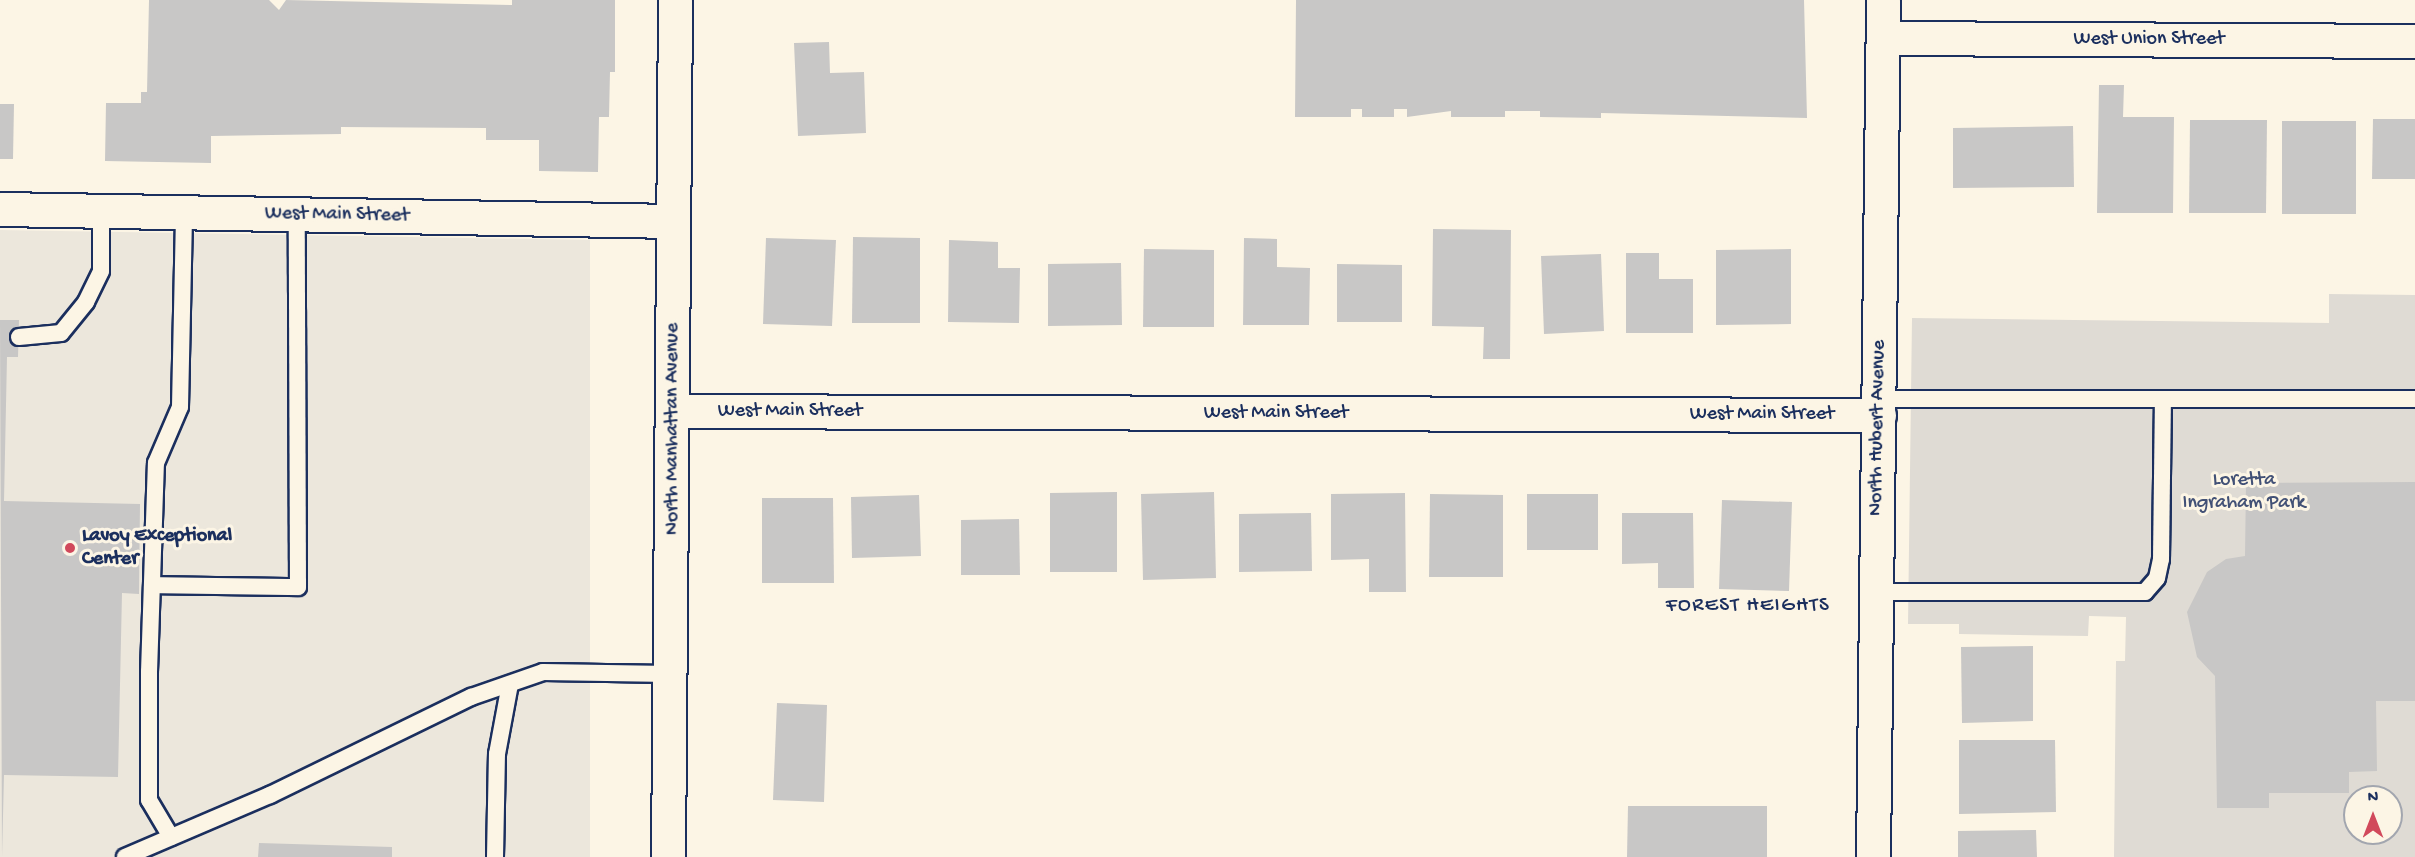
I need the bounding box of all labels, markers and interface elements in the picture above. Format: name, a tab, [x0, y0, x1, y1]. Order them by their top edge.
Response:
street label: West Union Street	[2074, 27, 2224, 51]
street label: West Main Street	[265, 202, 409, 228]
street label: North Manhattan Avenue	[661, 323, 685, 535]
street label: North Hubert Avenue	[1864, 340, 1892, 516]
street label: West Main Street	[718, 399, 862, 423]
street label: West Main Street	[1204, 401, 1348, 425]
street label: West Main Street	[1690, 402, 1834, 426]
park label: Loretta Ingraham Park	[2183, 469, 2305, 516]
place label: Lavoy Exceptional Center	[82, 524, 232, 571]
marker: Lavoy Exceptional Center	[63, 541, 77, 555]
district label: FOREST HEIGHTS	[1666, 594, 1830, 620]
north arrow	[2343, 785, 2403, 845]
text: N	[2368, 789, 2378, 808]

